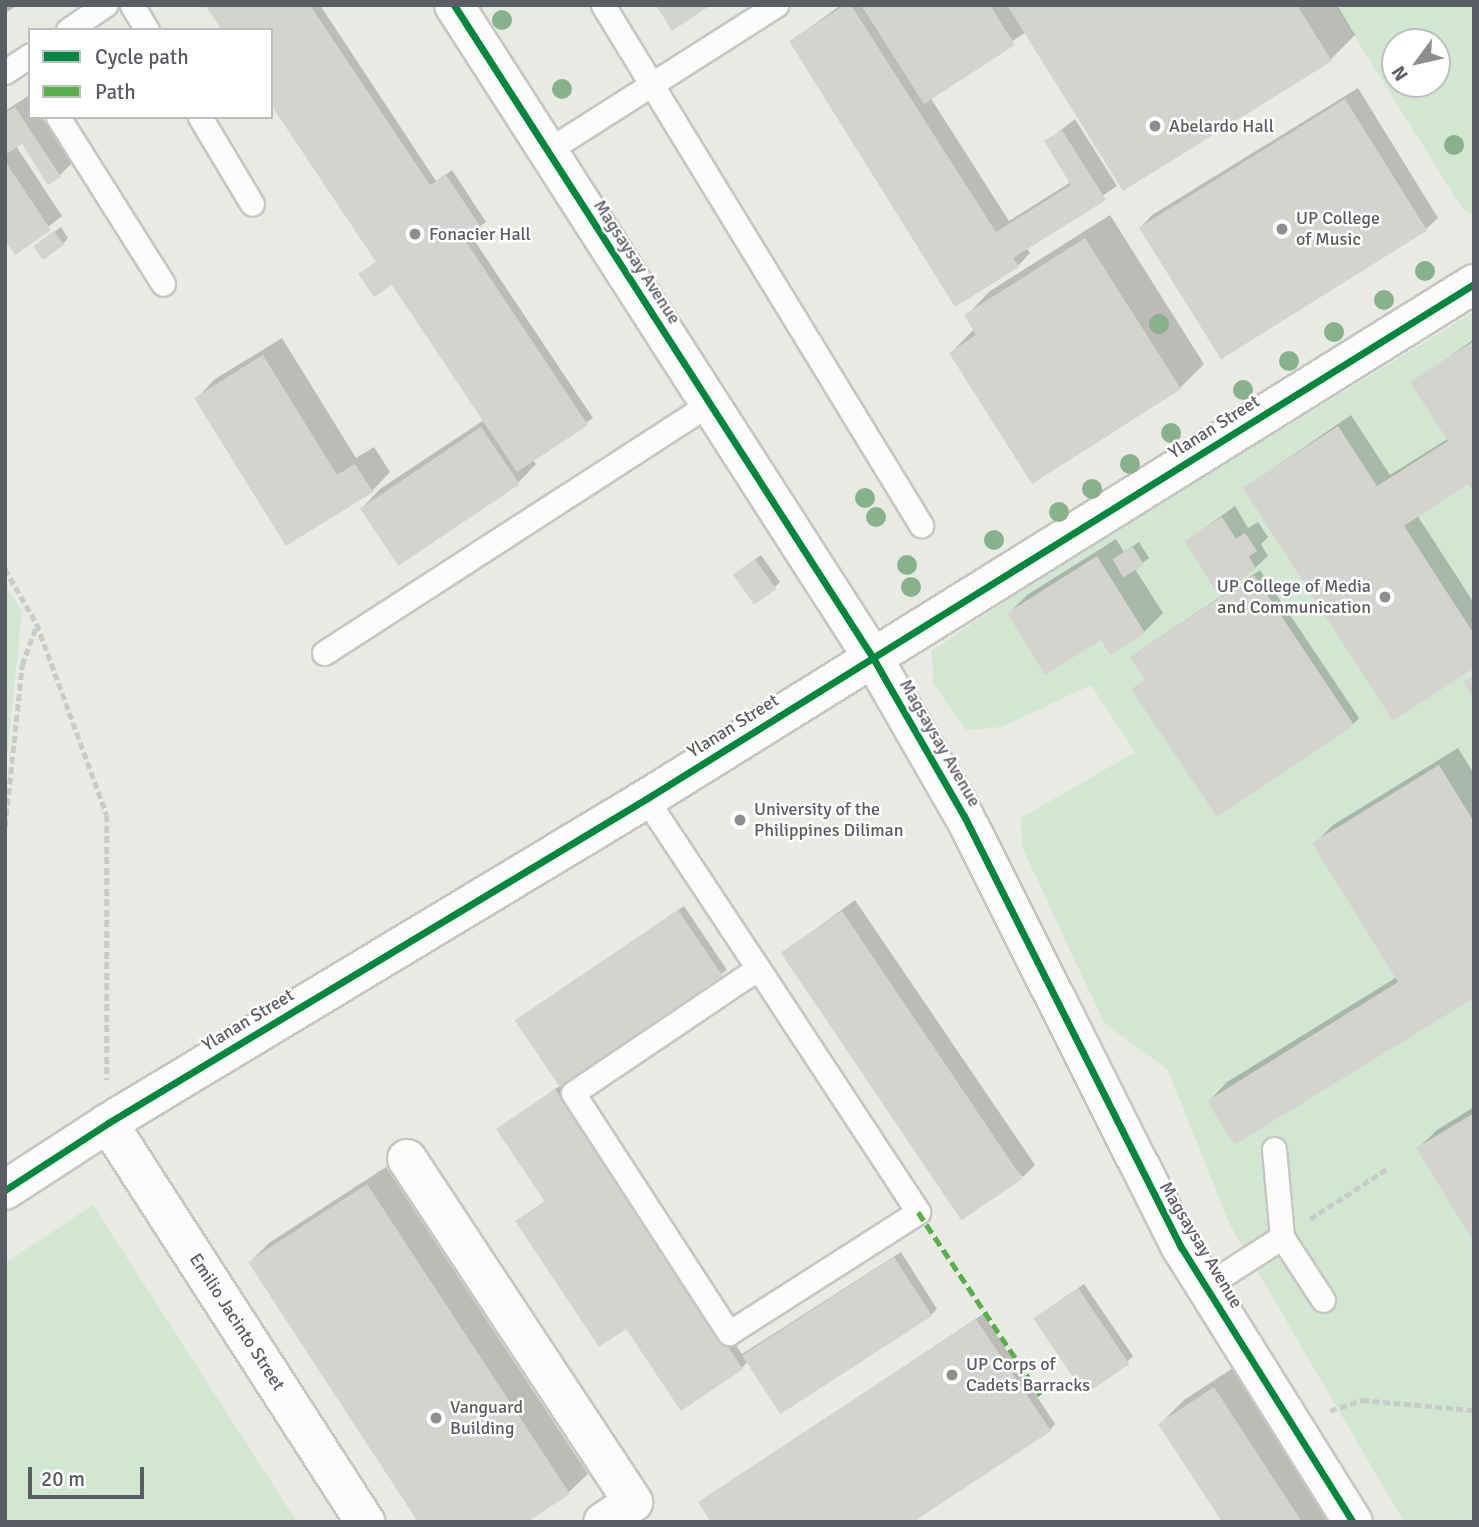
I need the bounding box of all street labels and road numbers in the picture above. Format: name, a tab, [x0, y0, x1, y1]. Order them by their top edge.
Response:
street label: Magsaysay Avenue	[589, 196, 685, 328]
street label: Ylanan Street	[1165, 391, 1263, 463]
street label: Magsaysay Avenue	[895, 675, 985, 811]
street label: Ylanan Street	[684, 690, 782, 762]
street label: Ylanan Street	[198, 984, 298, 1056]
street label: Magsaysay Avenue	[1155, 1178, 1247, 1312]
street label: Emilio Jacinto Street	[185, 1249, 289, 1395]

